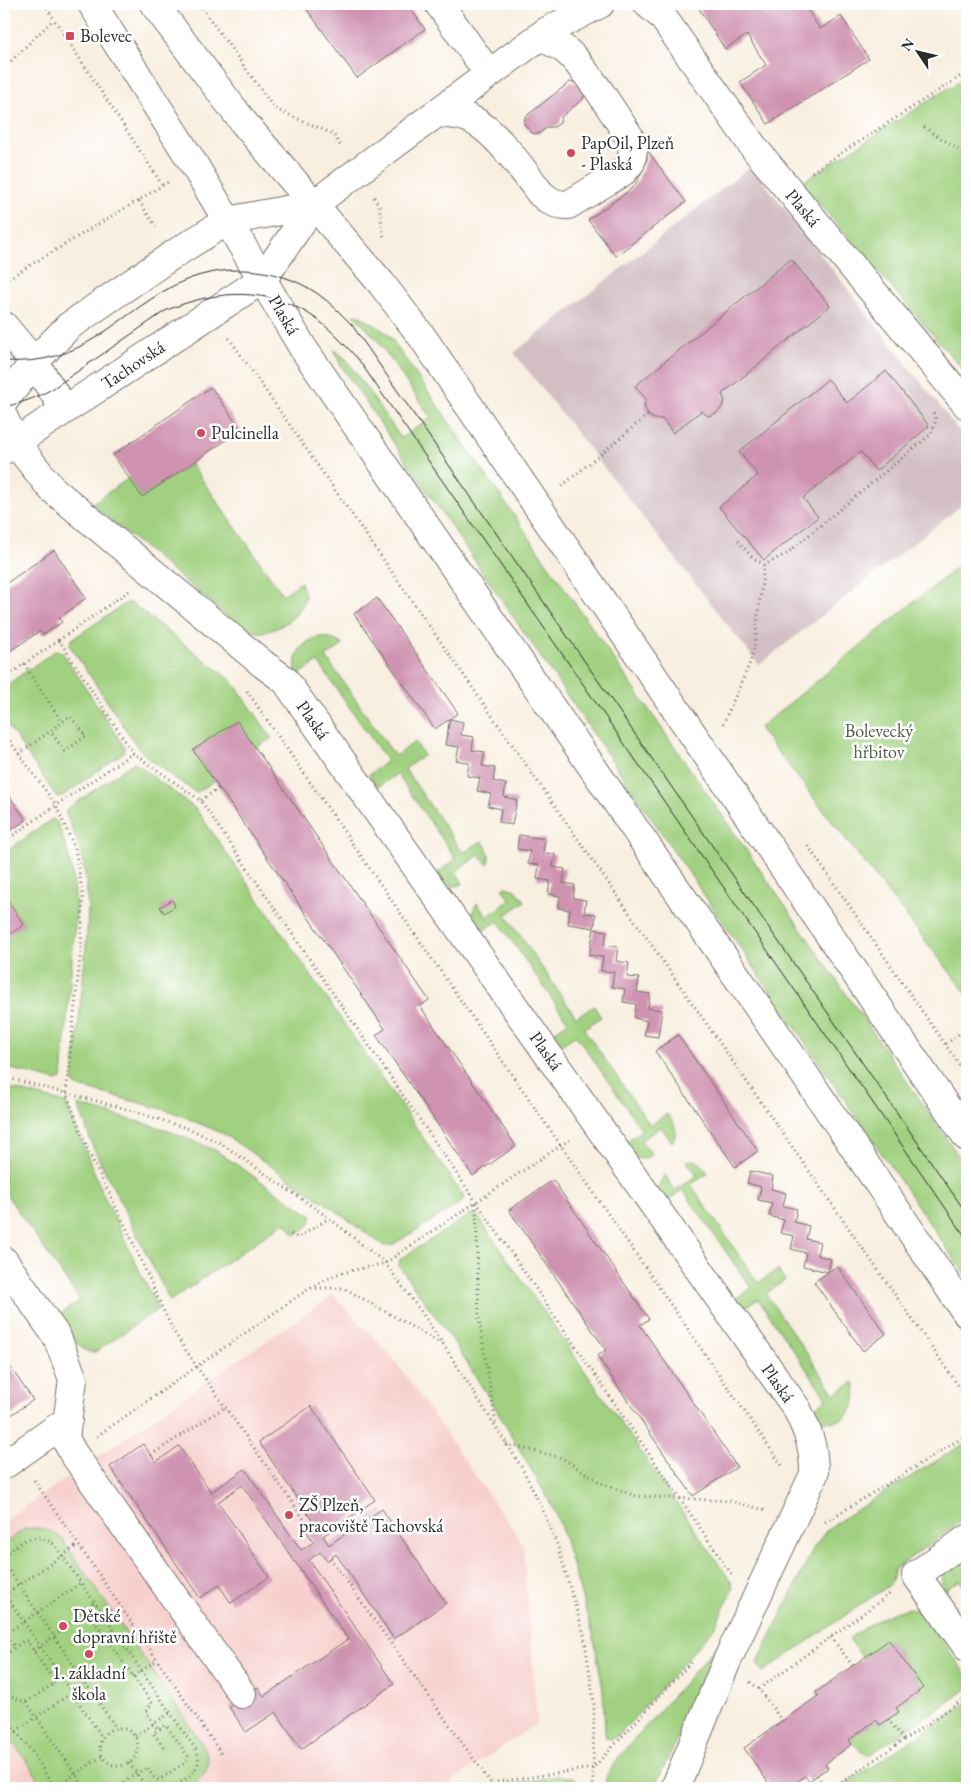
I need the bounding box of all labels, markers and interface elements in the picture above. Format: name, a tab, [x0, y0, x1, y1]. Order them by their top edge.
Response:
place label: Bolevec	[80, 24, 132, 47]
north arrow	[894, 28, 944, 78]
marker: Bolevec	[64, 30, 76, 42]
text: N	[897, 34, 918, 54]
place label: PapOil, Plzeň - Plaská	[581, 131, 675, 175]
marker: PapOil, Plzeň - Plaská	[565, 147, 577, 159]
street label: Plaská	[781, 184, 826, 232]
street label: Plaská	[264, 290, 306, 340]
street label: Tachovská	[96, 334, 170, 394]
place label: Pulcinella	[211, 421, 280, 444]
marker: Pulcinella	[195, 427, 207, 439]
street label: Plaská	[292, 696, 336, 745]
park label: Bolevecký hřbitov	[845, 719, 913, 763]
street label: Plaská	[525, 1027, 569, 1076]
street label: Plaská	[757, 1359, 801, 1408]
place label: ZŠ Plzeň, pracoviště Tachovská	[299, 1493, 444, 1537]
marker: ZŠ Plzeň, pracoviště Tachovská	[283, 1509, 295, 1521]
place label: Dětské dopravní hřiště	[73, 1604, 177, 1648]
marker: Dětské dopravní hřiště	[57, 1620, 69, 1632]
marker: 1. základní škola	[83, 1648, 95, 1660]
place label: 1. základní škola	[52, 1661, 126, 1705]

